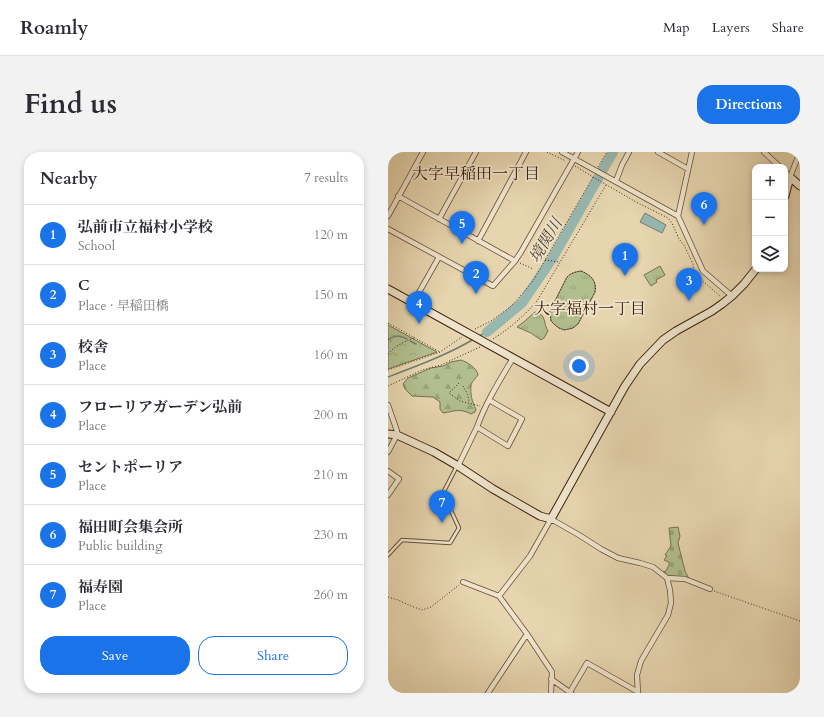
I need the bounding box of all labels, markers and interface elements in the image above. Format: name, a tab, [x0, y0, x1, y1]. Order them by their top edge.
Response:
text: Roamly	[20, 15, 88, 41]
text: Map	[663, 18, 690, 37]
text: Layers	[712, 18, 750, 37]
text: Share	[772, 18, 804, 37]
text: Find us	[24, 85, 117, 123]
button: Directions	[697, 85, 800, 124]
district label: 大字早稲田一丁目	[412, 163, 540, 185]
map controls	[752, 164, 788, 272]
button: +	[752, 164, 788, 200]
text: Nearby	[40, 167, 97, 190]
text: 7 results	[304, 169, 348, 187]
pin: 6	[691, 192, 717, 225]
button: −	[752, 200, 788, 236]
pin: 5	[449, 211, 475, 244]
water label: 境関川	[524, 213, 569, 267]
text: 弘前市立福村小学校	[78, 217, 213, 237]
text: 1	[50, 226, 56, 244]
text: 120 m	[314, 226, 348, 244]
button: layers	[752, 236, 788, 272]
text: School	[78, 237, 115, 255]
pin: 1	[612, 243, 638, 276]
pin: 2	[463, 261, 489, 294]
pin: 3	[676, 268, 702, 301]
text: C	[78, 275, 90, 295]
text: 2	[50, 286, 56, 304]
text: 150 m	[314, 286, 348, 304]
pin: 4	[406, 291, 432, 324]
text: Place · 早稲田橋	[78, 297, 169, 315]
district label: 大字福村一丁目	[534, 298, 646, 320]
text: 校舎	[78, 337, 108, 357]
text: 3	[50, 346, 56, 364]
text: 160 m	[314, 346, 348, 364]
your location	[569, 356, 589, 376]
text: Place	[78, 357, 106, 375]
text: フローリアガーデン弘前	[78, 397, 243, 417]
text: 4	[50, 406, 56, 424]
text: 200 m	[314, 406, 348, 424]
text: Place	[78, 417, 106, 435]
text: セントポーリア	[78, 457, 183, 477]
text: 5	[50, 466, 56, 484]
text: 210 m	[314, 466, 348, 484]
text: Place	[78, 477, 106, 495]
pin: 7	[429, 490, 455, 523]
text: 福田町会集会所	[78, 517, 183, 537]
text: 6	[50, 526, 56, 544]
text: 230 m	[314, 526, 348, 544]
text: Public building	[78, 537, 163, 555]
text: 福寿園	[78, 577, 123, 597]
text: 7	[50, 586, 56, 604]
text: 260 m	[314, 586, 348, 604]
text: Place	[78, 597, 106, 615]
button: Save	[40, 636, 190, 675]
button: Share	[198, 636, 348, 675]

